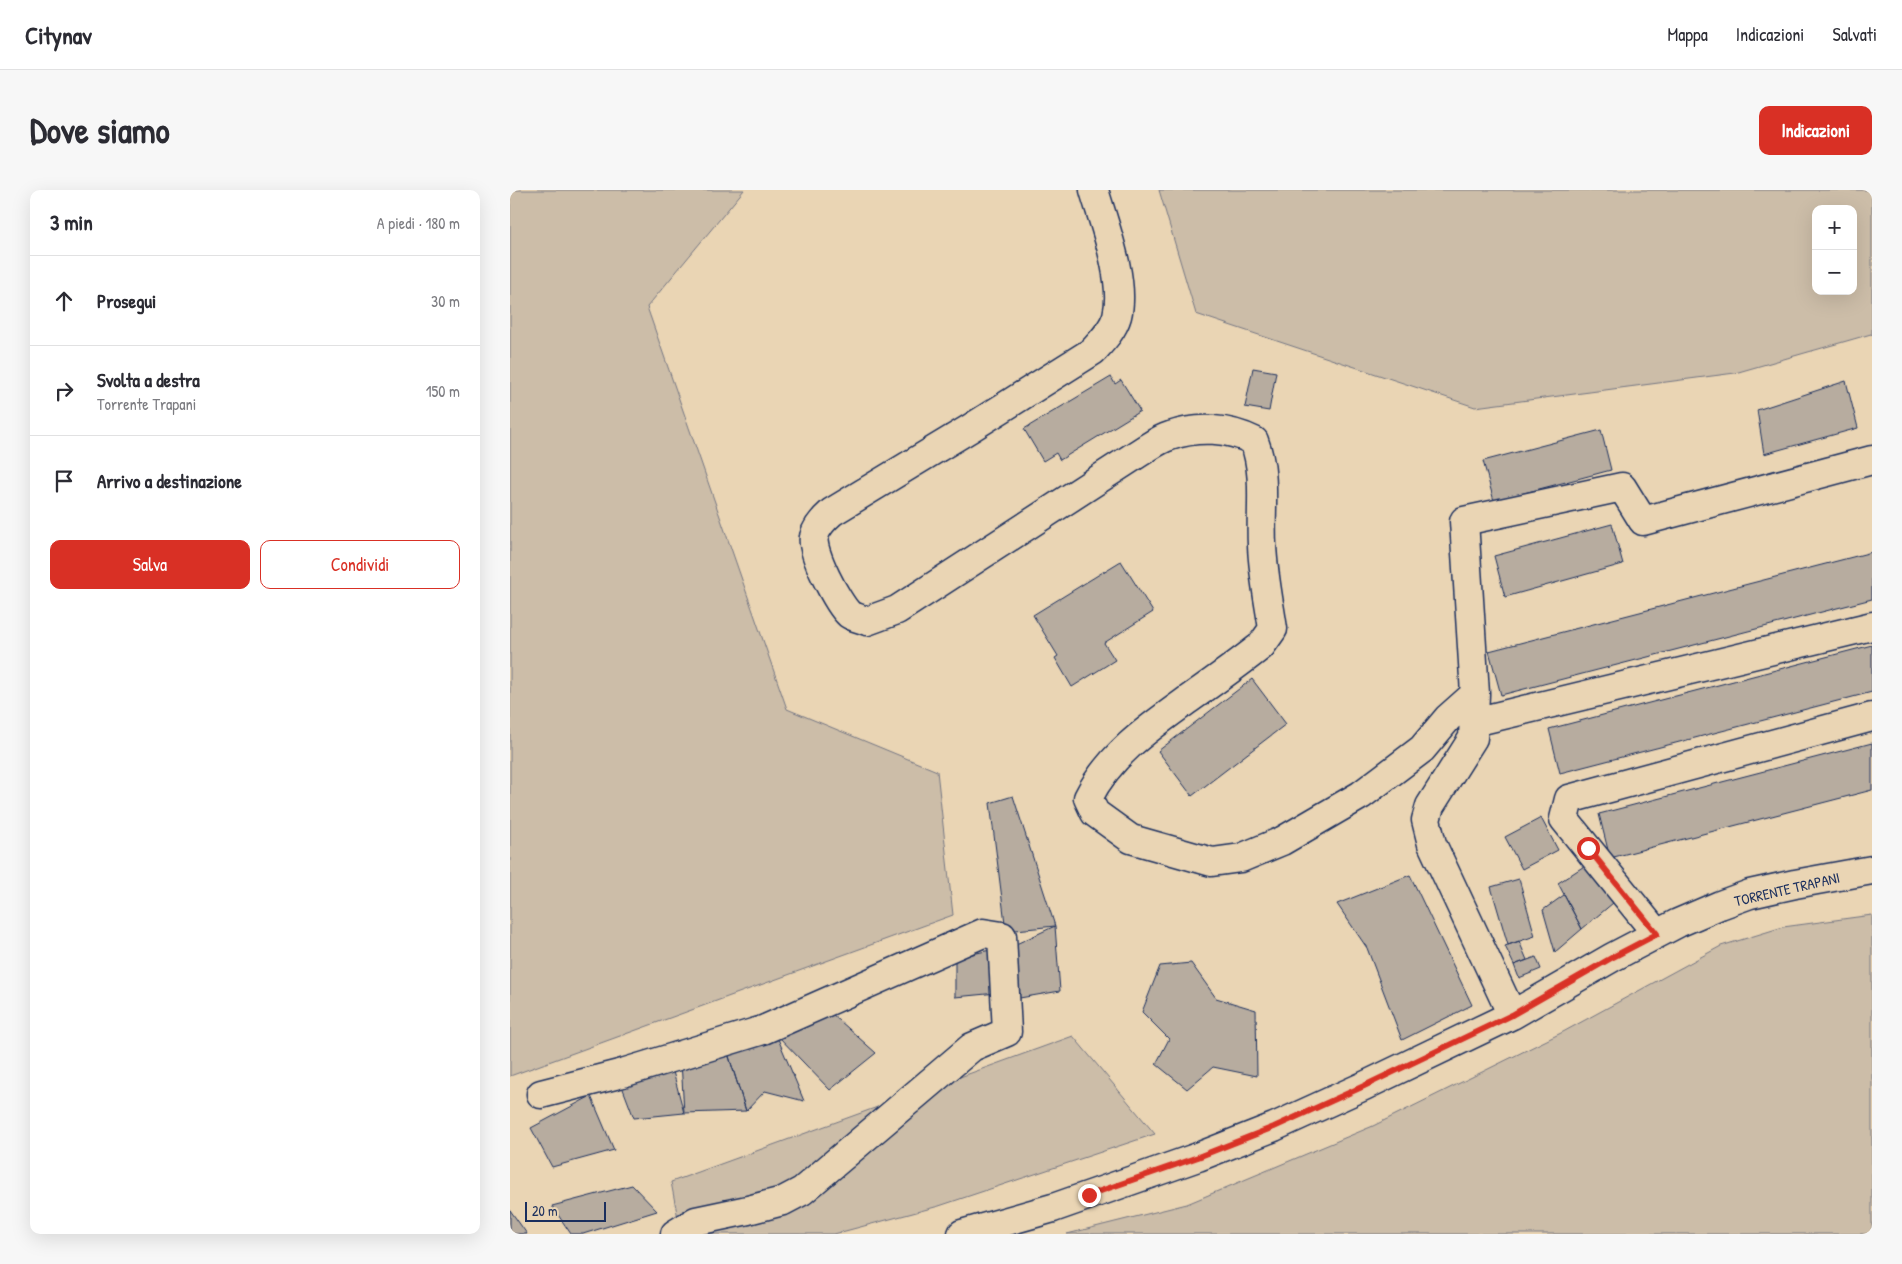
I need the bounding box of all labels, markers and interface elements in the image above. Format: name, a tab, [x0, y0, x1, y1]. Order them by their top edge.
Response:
text: Citynav	[25, 19, 92, 51]
text: Mappa	[1668, 22, 1708, 47]
text: Indicazioni	[1736, 22, 1804, 47]
text: Salvati	[1832, 22, 1877, 47]
button: Indicazioni	[1759, 106, 1872, 155]
text: Dove siamo	[30, 107, 170, 154]
map controls	[1812, 205, 1857, 295]
button: +	[1812, 205, 1857, 250]
text: 3 min	[50, 208, 93, 237]
text: A piedi · 180 m	[377, 212, 460, 234]
button: −	[1812, 250, 1857, 295]
icon: ahead	[50, 287, 78, 315]
text: Prosegui	[97, 288, 156, 314]
text: 30 m	[431, 290, 460, 312]
text: Svolta a destra	[97, 367, 200, 393]
icon: right	[50, 377, 78, 405]
text: 150 m	[426, 380, 460, 402]
text: Torrente Trapani	[97, 393, 196, 415]
icon: arrive	[50, 467, 78, 495]
text: Arrivo a destinazione	[97, 468, 242, 494]
button: Salva	[50, 540, 250, 589]
button: Condividi	[260, 540, 460, 589]
route start	[1577, 837, 1600, 860]
street label: TORRENTE TRAPANI	[1732, 867, 1842, 911]
route end	[1078, 1184, 1101, 1207]
scale bar	[525, 1199, 606, 1222]
text: 20 m	[532, 1201, 558, 1220]

